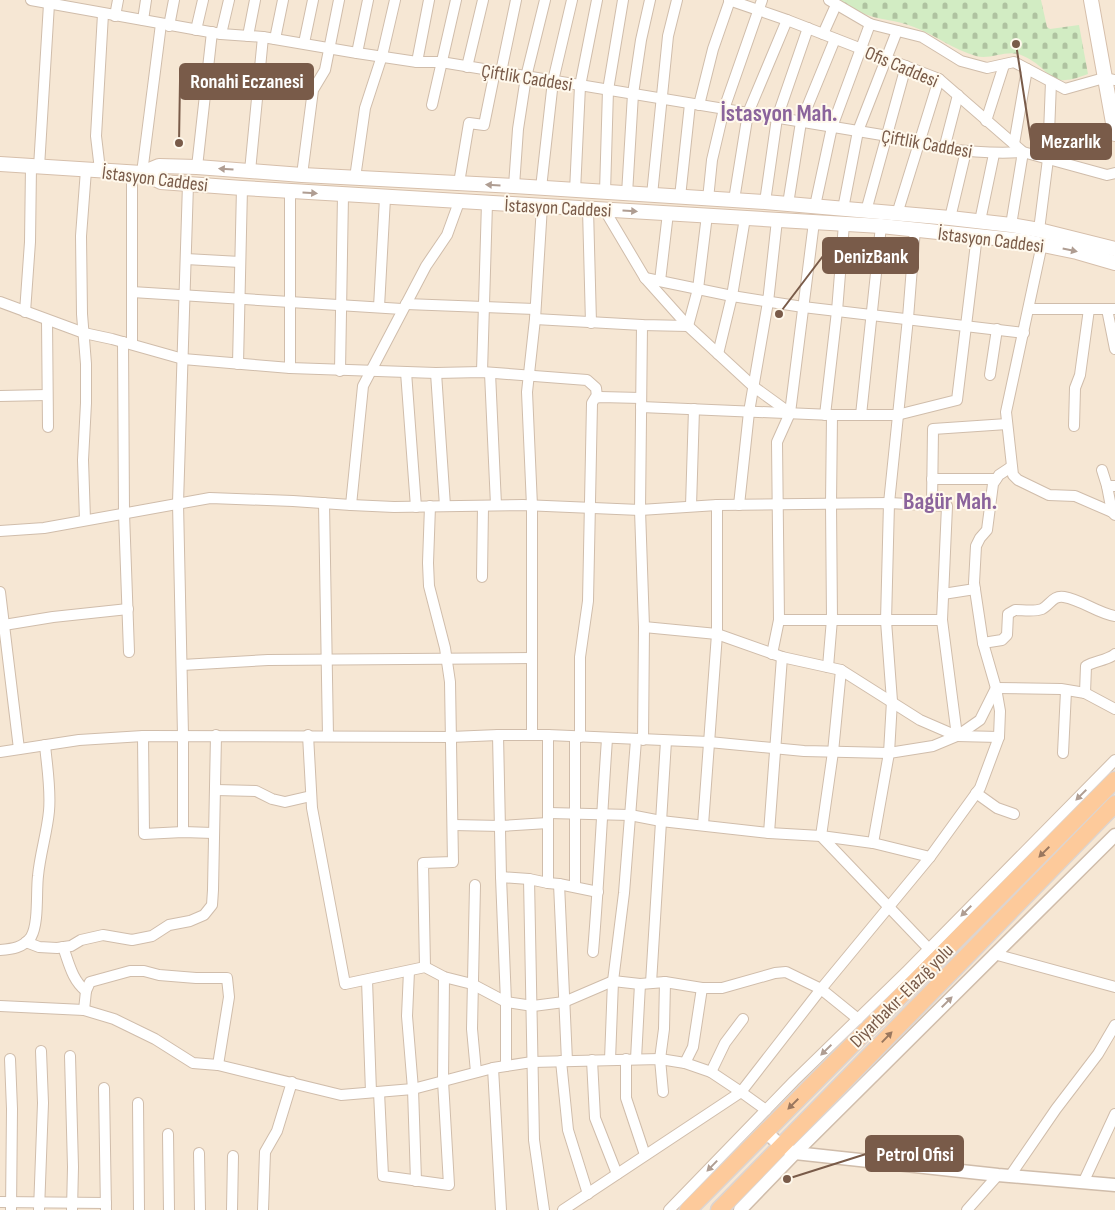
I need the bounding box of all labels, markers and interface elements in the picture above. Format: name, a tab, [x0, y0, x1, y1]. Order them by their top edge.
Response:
street label: Ofis Caddesi	[861, 42, 942, 93]
street label: Çiftlik Caddesi	[480, 60, 574, 97]
callout: Ronahi Eczanesi	[180, 64, 313, 99]
text: Ronahi Eczanesi	[190, 70, 304, 94]
district label: İstasyon Mah.	[720, 99, 838, 128]
callout: Mezarlık	[1031, 124, 1111, 159]
street label: Çiftlik Caddesi	[880, 125, 974, 164]
text: Mezarlık	[1041, 130, 1101, 154]
street label: İstasyon Caddesi	[100, 162, 209, 197]
one-way arrow	[218, 165, 234, 173]
one-way arrow	[485, 181, 501, 189]
one-way arrow	[303, 189, 319, 197]
street label: İstasyon Caddesi	[504, 194, 612, 223]
one-way arrow	[622, 207, 638, 215]
street label: İstasyon Caddesi	[936, 223, 1045, 258]
callout: DenizBank	[823, 238, 918, 273]
text: DenizBank	[834, 245, 909, 269]
one-way arrow	[1063, 246, 1078, 254]
district label: Bagür Mah.	[903, 487, 997, 516]
one-way arrow	[1075, 789, 1087, 801]
one-way arrow	[1038, 846, 1050, 858]
one-way arrow	[961, 904, 973, 916]
street label: Diyarbakır-Elazığ yolu	[845, 939, 959, 1053]
one-way arrow	[940, 996, 952, 1008]
one-way arrow	[881, 1032, 893, 1044]
one-way arrow	[821, 1044, 833, 1056]
one-way arrow	[787, 1097, 799, 1109]
callout: Petrol Ofisi	[866, 1136, 963, 1171]
text: Petrol Ofisi	[876, 1143, 954, 1167]
one-way arrow	[706, 1159, 718, 1171]

